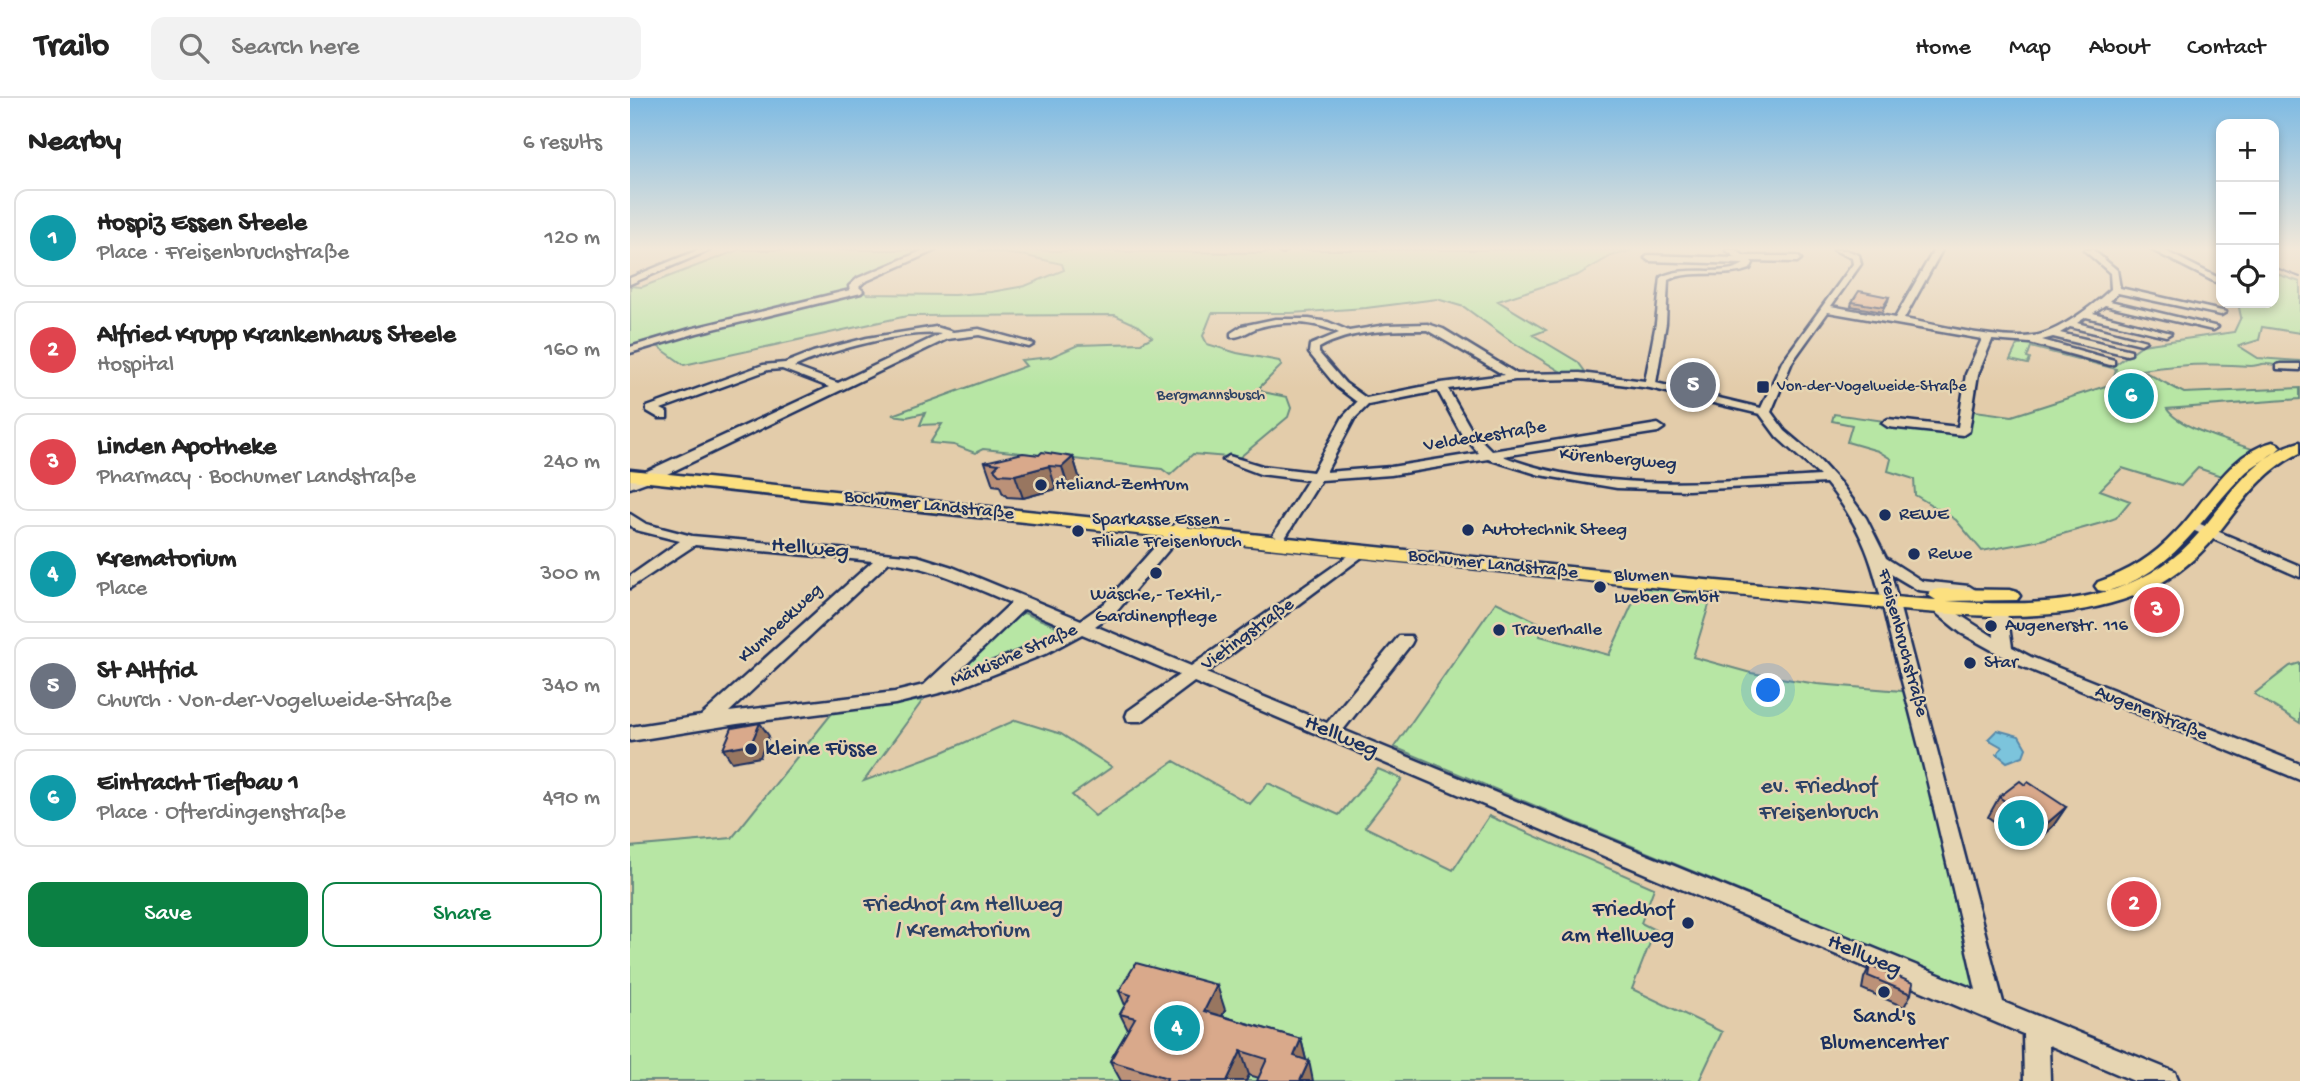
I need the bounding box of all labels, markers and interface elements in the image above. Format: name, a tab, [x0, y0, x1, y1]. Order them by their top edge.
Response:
search box	[151, 17, 641, 80]
text: Trailo	[35, 29, 109, 67]
icon: search	[175, 29, 213, 67]
text: Search here	[231, 33, 359, 64]
text: Home	[1915, 34, 1971, 63]
text: Map	[2009, 34, 2051, 63]
text: About	[2089, 34, 2149, 63]
text: Contact	[2187, 34, 2265, 63]
map controls	[2216, 119, 2279, 308]
button: +	[2216, 119, 2279, 182]
text: Nearby	[28, 126, 121, 161]
text: 6 results	[523, 130, 602, 157]
button: −	[2216, 182, 2279, 245]
text: Hospiz Essen Steele	[97, 209, 307, 240]
text: 1	[48, 225, 58, 252]
text: 120 m	[545, 225, 600, 252]
text: Place · Freisenbruchstraße	[97, 240, 349, 267]
button: locate	[2216, 245, 2279, 308]
text: Alfried Krupp Krankenhaus Steele	[97, 321, 456, 352]
text: 2	[47, 337, 59, 364]
text: 160 m	[544, 337, 600, 364]
text: Hospital	[97, 352, 174, 379]
pin: 5	[1670, 359, 1716, 411]
pin: 6	[2108, 370, 2154, 422]
place label: Von-der-Vogelweide-Straße	[1776, 378, 1967, 397]
marker: Von-der-Vogelweide-Straße	[1755, 379, 1771, 395]
park label: Bergmannsbusch	[1156, 387, 1266, 406]
street label: Veldeckestraße	[1421, 416, 1548, 458]
text: Linden Apotheke	[97, 433, 276, 464]
street label: Kürenbergweg	[1558, 443, 1678, 477]
text: 3	[47, 449, 59, 476]
text: 240 m	[543, 449, 600, 476]
text: Pharmacy · Bochumer Landstraße	[97, 464, 416, 491]
place label: Heliand-Zentrum	[1055, 474, 1189, 497]
marker: Heliand-Zentrum	[1033, 477, 1049, 493]
street label: Bochumer Landstraße	[842, 486, 1015, 526]
place label: REWE	[1899, 504, 1950, 527]
marker: REWE	[1877, 507, 1893, 523]
place label: Sparkasse Essen - Filiale Freisenbruch	[1091, 509, 1242, 554]
place label: Autotechnik Steeg	[1482, 519, 1627, 542]
marker: Autotechnik Steeg	[1460, 522, 1476, 538]
marker: Sparkasse Essen - Filiale Freisenbruch	[1070, 523, 1086, 539]
street label: Hellweg	[770, 532, 850, 566]
place label: Rewe	[1928, 543, 1972, 566]
text: Krematorium	[97, 545, 236, 576]
street label: Bochumer Landstraße	[1406, 545, 1579, 585]
marker: Rewe	[1906, 546, 1922, 562]
text: 4	[48, 561, 58, 588]
text: 300 m	[540, 561, 600, 588]
marker: Wäsche,- Textil,- Gardinenpflege	[1148, 565, 1164, 581]
place label: Blumen Lueben GmbH	[1613, 565, 1720, 610]
street label: Freisenbruchstraße	[1871, 566, 1933, 720]
text: Place	[97, 576, 147, 603]
street label: Klumbeckweg	[734, 579, 828, 669]
marker: Blumen Lueben GmbH	[1592, 579, 1608, 595]
place label: Wäsche,- Textil,- Gardinenpflege	[1090, 584, 1222, 629]
pin: 3	[2134, 584, 2180, 636]
street label: Vietingstraße	[1196, 593, 1299, 677]
place label: Augenerstr. 116	[2005, 615, 2129, 638]
marker: Augenerstr. 116	[1983, 618, 1999, 634]
street label: Märkische Straße	[947, 619, 1081, 693]
place label: Trauerhalle	[1512, 619, 1602, 642]
marker: Trauerhalle	[1491, 622, 1507, 638]
place label: Star	[1984, 652, 2020, 675]
marker: Star	[1962, 655, 1978, 671]
text: St Altfrid	[97, 657, 196, 688]
text: 5	[47, 673, 59, 700]
text: 340 m	[542, 673, 600, 700]
your location	[1751, 673, 1785, 707]
street label: Augenerstraße	[2091, 681, 2211, 747]
text: Church · Von-der-Vogelweide-Straße	[97, 688, 451, 715]
street label: Hellweg	[1300, 709, 1382, 765]
place label: kleine Füsse	[765, 736, 878, 763]
marker: kleine Füsse	[743, 741, 759, 757]
text: Eintracht Tiefbau 1	[97, 769, 299, 800]
park label: ev. Friedhof Freisenbruch	[1758, 774, 1879, 827]
text: 6	[47, 785, 59, 812]
text: 490 m	[543, 785, 600, 812]
pin: 1	[1998, 797, 2044, 849]
text: Place · Ofterdingenstraße	[97, 800, 346, 827]
pin: 2	[2111, 878, 2157, 930]
button: Save	[28, 882, 308, 947]
button: Share	[322, 882, 602, 947]
park label: Friedhof am Hellweg / Krematorium	[862, 892, 1063, 945]
place label: Friedhof am Hellweg	[1562, 897, 1676, 950]
marker: Friedhof am Hellweg	[1680, 915, 1696, 931]
street label: Hellweg	[1823, 928, 1905, 984]
marker: Sand's Blumencenter	[1876, 984, 1892, 1000]
pin: 4	[1154, 1002, 1200, 1054]
place label: Sand's Blumencenter	[1820, 1004, 1949, 1057]

